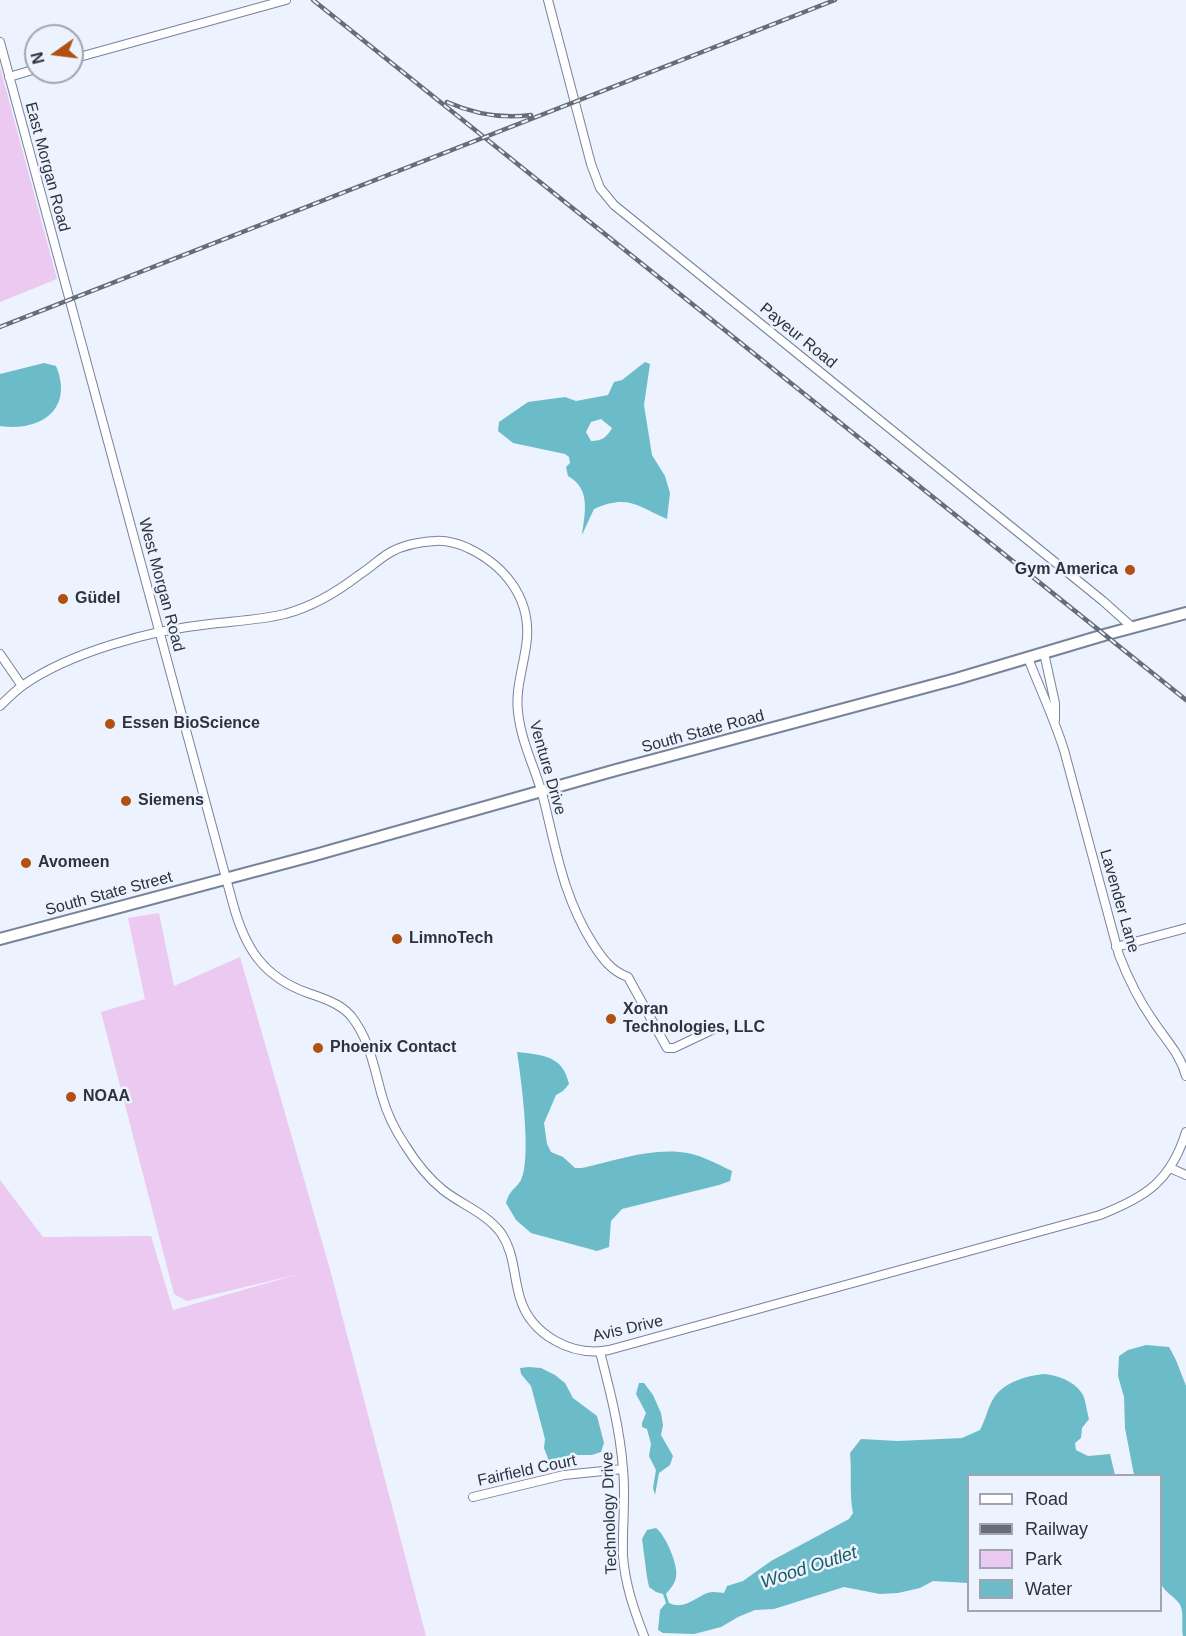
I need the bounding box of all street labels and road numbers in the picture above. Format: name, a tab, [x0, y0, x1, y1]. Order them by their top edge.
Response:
street label: East Morgan Road	[20, 100, 74, 234]
street label: Payeur Road	[756, 299, 840, 373]
street label: West Morgan Road	[134, 516, 188, 654]
street label: South State Road	[640, 706, 766, 758]
street label: Venture Drive	[524, 719, 570, 817]
street label: Lavender Lane	[1095, 847, 1143, 955]
street label: South State Street	[43, 868, 175, 920]
street label: Avis Drive	[591, 1312, 665, 1346]
street label: Fairfield Court	[476, 1451, 578, 1491]
street label: Technology Drive	[598, 1451, 622, 1575]

